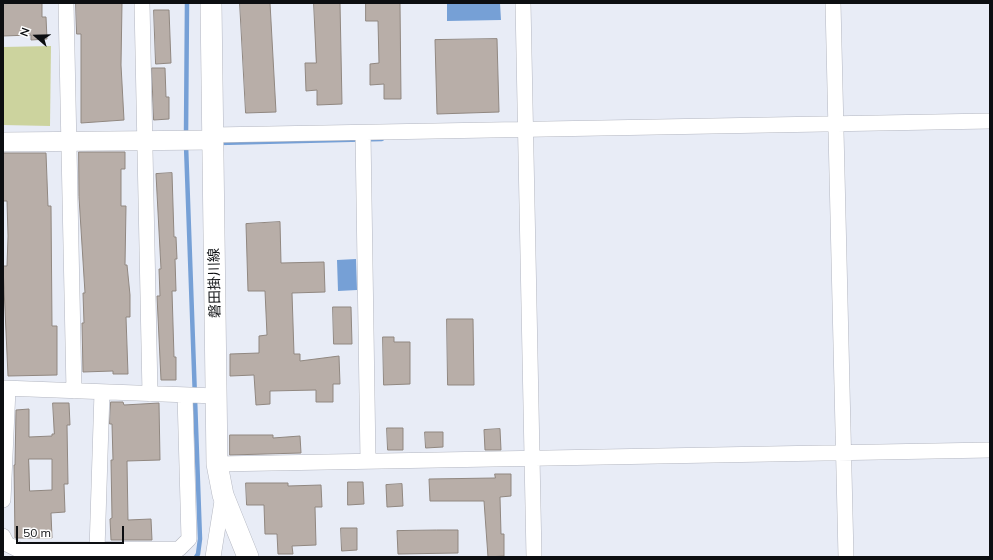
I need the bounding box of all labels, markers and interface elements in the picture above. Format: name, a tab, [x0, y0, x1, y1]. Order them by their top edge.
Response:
north arrow	[16, 16, 56, 56]
text: N	[17, 26, 33, 38]
street label: 磐田掛川線	[206, 248, 224, 318]
scale bar	[18, 518, 126, 544]
text: 50 m	[23, 525, 51, 540]

